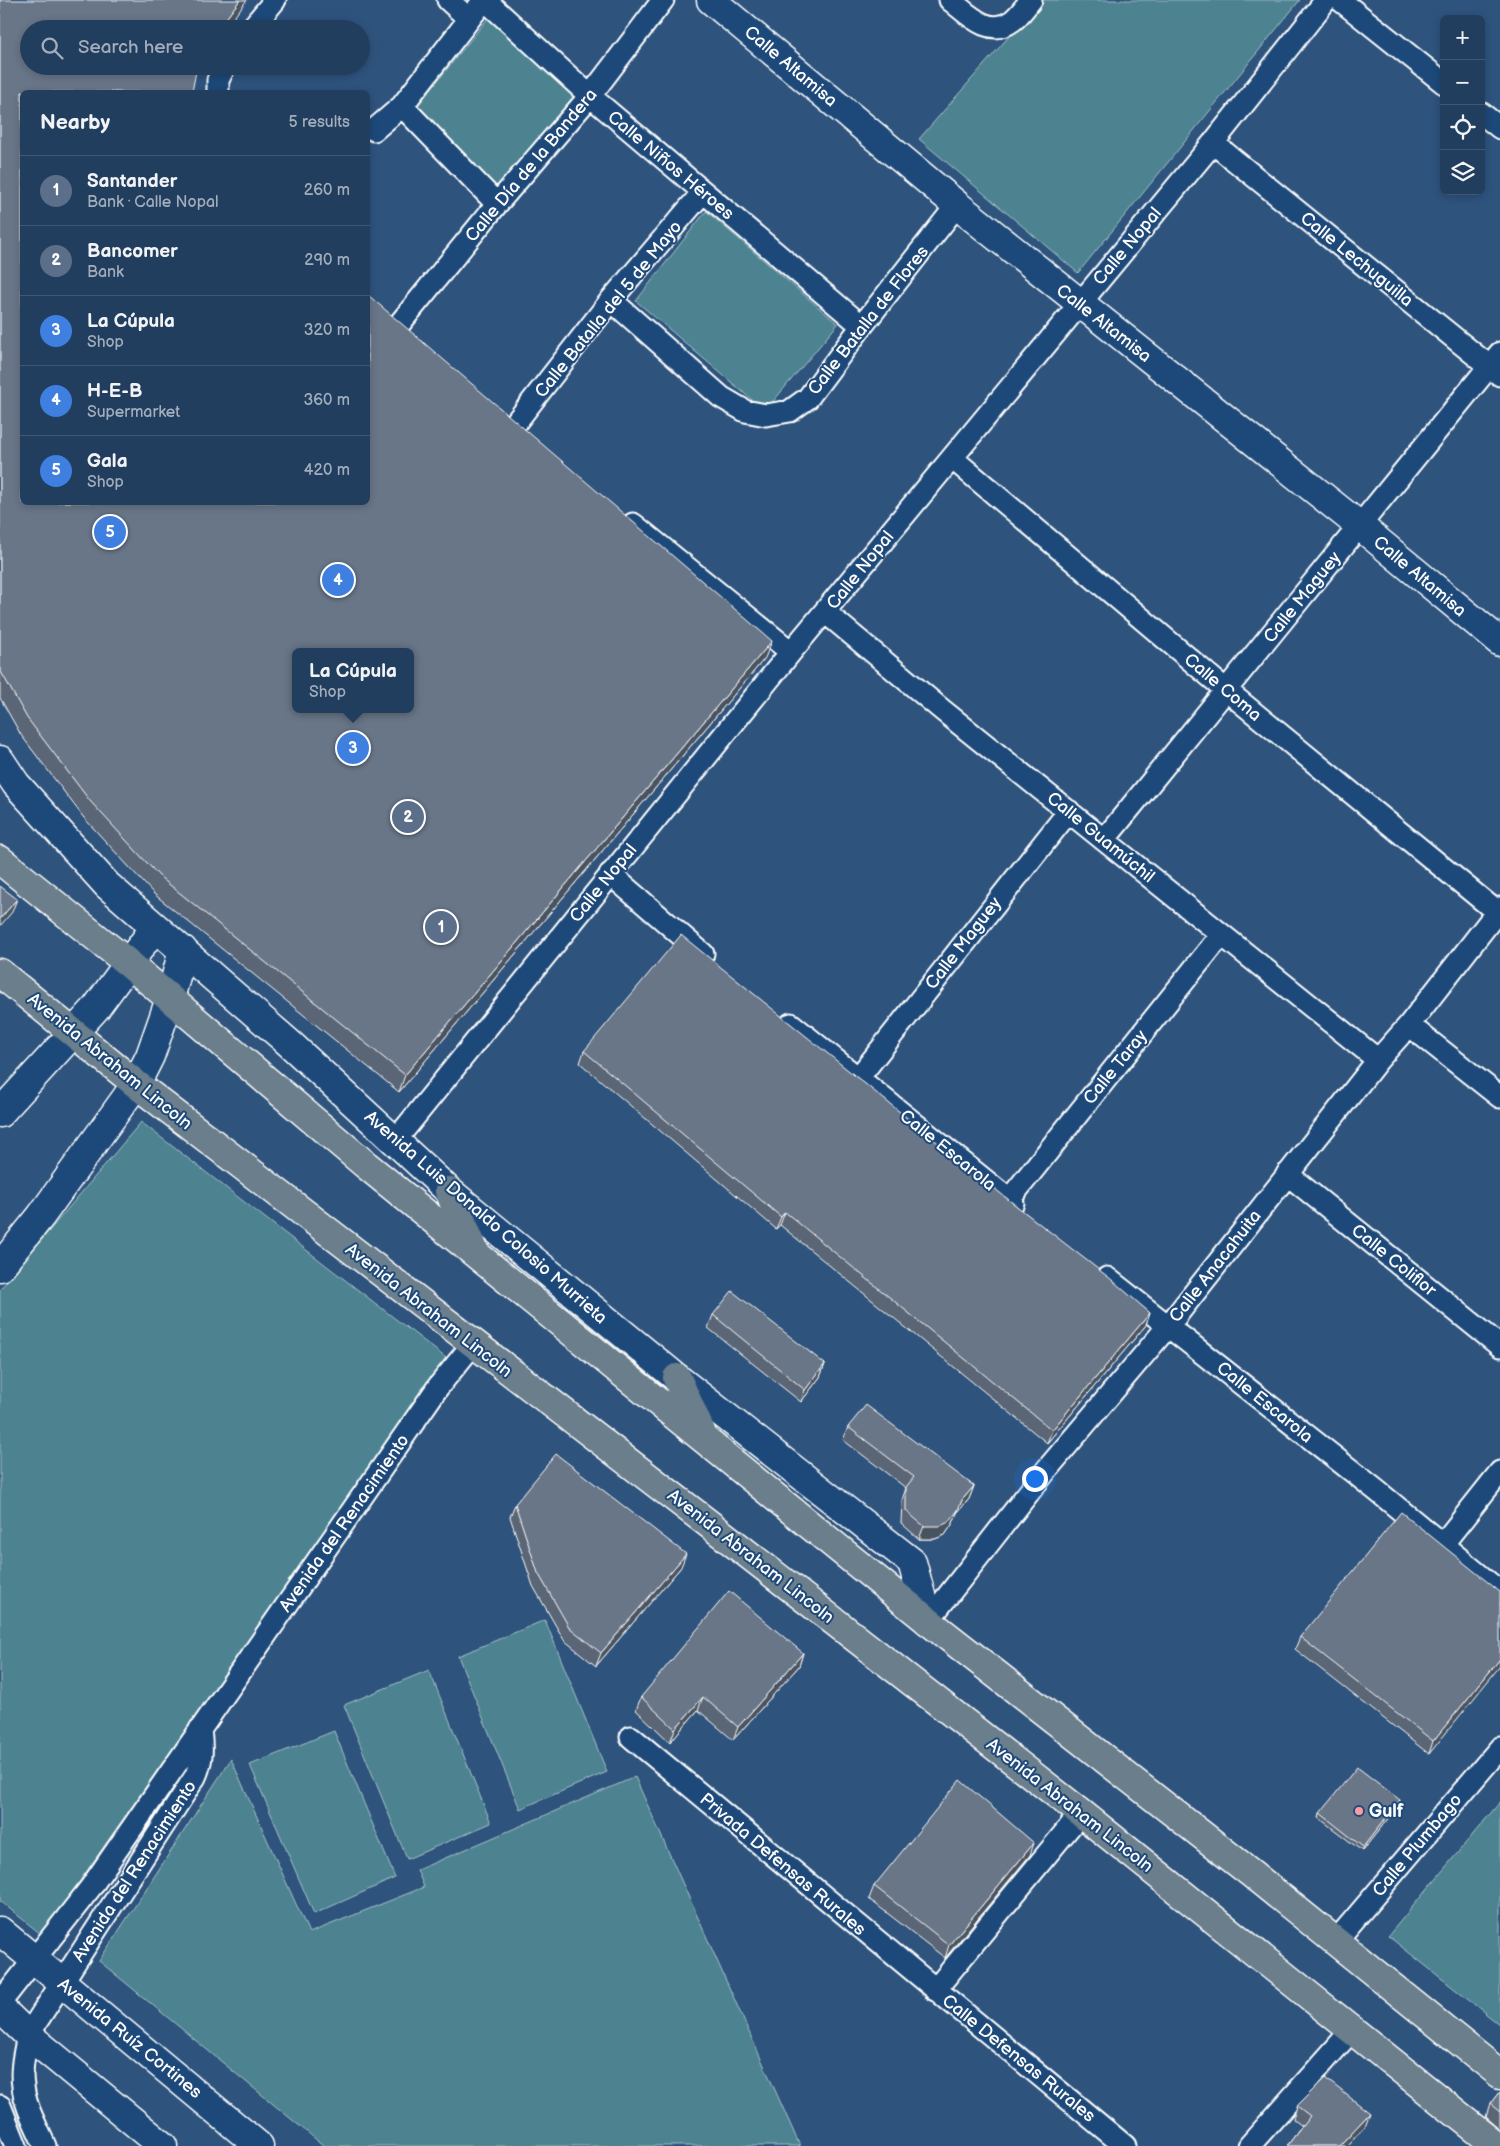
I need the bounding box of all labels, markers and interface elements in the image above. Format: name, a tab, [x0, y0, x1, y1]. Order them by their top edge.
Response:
map controls	[1440, 15, 1485, 195]
button: +	[1440, 15, 1485, 60]
search box	[20, 20, 370, 75]
street label: Calle Altamisa	[740, 21, 841, 111]
icon: search	[38, 34, 66, 62]
text: Search here	[78, 36, 183, 59]
button: −	[1440, 60, 1485, 105]
street label: Calle Día de la Bandera	[461, 84, 602, 246]
button: locate	[1440, 105, 1485, 150]
street label: Calle Niños Héroes	[603, 106, 738, 224]
text: Nearby	[40, 110, 110, 135]
text: 5 results	[288, 113, 350, 132]
button: layers	[1440, 150, 1485, 195]
text: Santander	[87, 170, 177, 193]
text: 1	[53, 181, 59, 200]
text: 260 m	[304, 181, 350, 200]
text: Bank · Calle Nopal	[87, 193, 219, 212]
street label: Calle Nopal	[1089, 203, 1166, 289]
street label: Calle Lechuguilla	[1296, 207, 1417, 311]
street label: Calle Batalla del 5 de Mayo	[531, 217, 686, 402]
text: Bancomer	[87, 240, 178, 263]
street label: Calle Batalla de Flores	[804, 241, 933, 399]
text: 2	[51, 251, 61, 270]
text: 290 m	[304, 251, 350, 270]
text: Bank	[87, 263, 124, 282]
street label: Calle Altamisa	[1052, 280, 1155, 367]
text: La Cúpula	[87, 310, 175, 333]
text: 3	[51, 321, 61, 340]
text: 320 m	[304, 321, 350, 340]
text: Shop	[87, 333, 124, 352]
text: H-E-B	[87, 380, 142, 403]
text: 4	[51, 391, 61, 410]
text: 360 m	[303, 391, 350, 410]
text: Supermarket	[87, 403, 180, 422]
text: Gala	[87, 450, 128, 473]
text: 5	[51, 461, 61, 480]
text: 420 m	[304, 461, 350, 480]
text: Shop	[87, 473, 124, 492]
pin: 5	[94, 513, 126, 551]
street label: Calle Nopal	[822, 527, 898, 614]
street label: Calle Altamisa	[1369, 531, 1470, 621]
street label: Calle Maguey	[1259, 547, 1346, 647]
pin: 4	[322, 561, 354, 599]
popup	[292, 648, 414, 713]
street label: Calle Coma	[1180, 649, 1266, 726]
text: La Cúpula	[309, 660, 397, 683]
text: Shop	[309, 683, 346, 702]
pin: 3	[337, 729, 369, 767]
street label: Calle Guamúchil	[1043, 788, 1159, 887]
pin: 2	[392, 798, 424, 836]
street label: Calle Nopal	[565, 840, 641, 927]
street label: Calle Maguey	[921, 892, 1006, 994]
pin: 1	[425, 908, 457, 946]
street label: Avenida Abraham Lincoln	[23, 989, 196, 1134]
street label: Calle Taray	[1079, 1025, 1152, 1109]
street label: Calle Escarola	[895, 1105, 1000, 1195]
street label: Avenida Luis Donaldo Colosio Murrieta	[360, 1106, 611, 1328]
street label: Calle Anacahuita	[1165, 1206, 1266, 1327]
street label: Calle Coliflor	[1347, 1220, 1441, 1301]
street label: Avenida Abraham Lincoln	[341, 1239, 516, 1382]
street label: Calle Escarola	[1212, 1357, 1317, 1447]
street label: Avenida del Renacimiento	[275, 1430, 414, 1616]
your location	[1022, 1466, 1048, 1492]
street label: Avenida Abraham Lincoln	[663, 1485, 838, 1628]
street label: Avenida Abraham Lincoln	[982, 1734, 1157, 1877]
street label: Avenida del Renacimiento	[68, 1777, 201, 1966]
street label: Privada Defensas Rurales	[695, 1789, 870, 1940]
street label: Calle Plumbago	[1368, 1790, 1467, 1901]
place label: Gulf	[1369, 1801, 1404, 1822]
marker: Gulf	[1353, 1805, 1365, 1817]
street label: Avenida Ruíz Cortines	[53, 1974, 206, 2103]
street label: Calle Defensas Rurales	[938, 1990, 1100, 2127]

